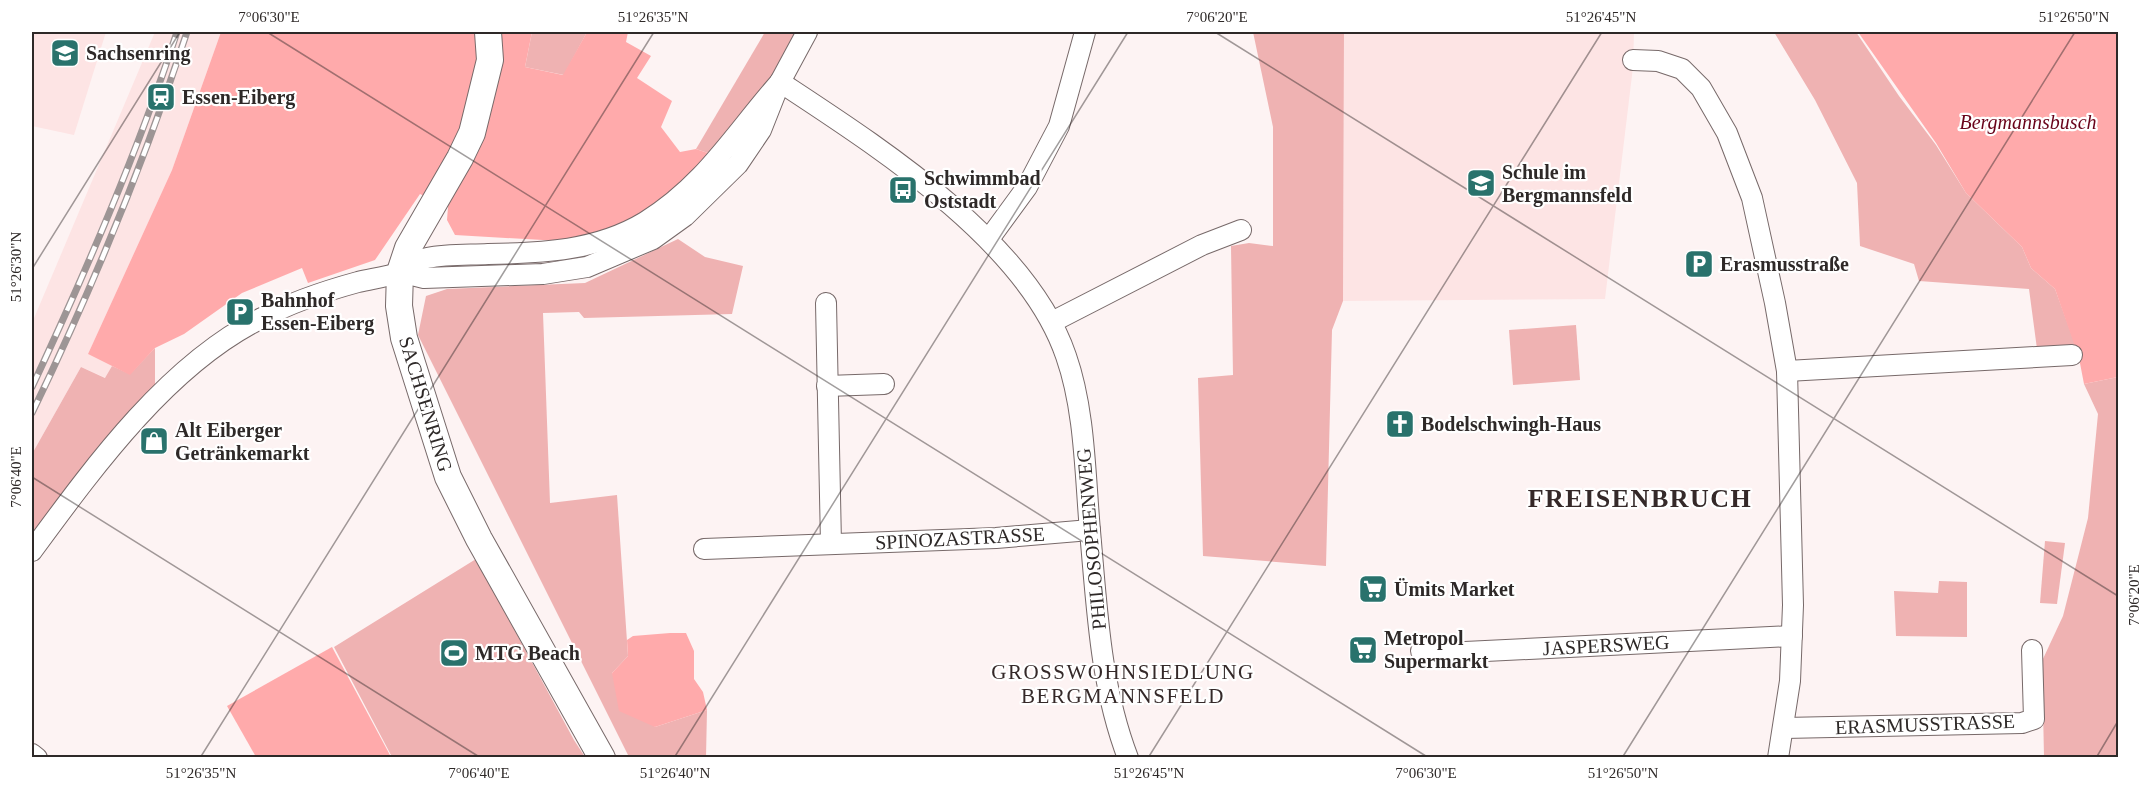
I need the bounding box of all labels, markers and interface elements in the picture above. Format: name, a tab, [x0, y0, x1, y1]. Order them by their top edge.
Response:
text: 7°06'30"E	[238, 9, 300, 25]
text: 51°26'35"N	[618, 9, 688, 25]
text: 7°06'20"E	[1186, 9, 1248, 25]
text: 51°26'45"N	[1566, 9, 1636, 25]
text: 51°26'50"N	[2039, 9, 2109, 25]
school or university icon: Sachsenring	[49, 37, 81, 69]
place label: Sachsenring	[86, 42, 190, 65]
station icon: Essen-Eiberg	[145, 81, 177, 113]
place label: Essen-Eiberg	[182, 86, 295, 109]
park label: Bergmannsbusch	[1959, 111, 2097, 134]
place label: Schule im Bergmannsfeld	[1502, 161, 1632, 207]
place label: Schwimmbad Oststadt	[924, 167, 1041, 212]
school or university icon: Schule im Bergmannsfeld	[1465, 167, 1497, 199]
bus stop icon: Schwimmbad Oststadt	[887, 174, 919, 206]
text: 51°26'30"N	[8, 232, 24, 302]
parking icon: Erasmusstraße	[1683, 248, 1715, 280]
place label: Erasmusstraße	[1720, 253, 1849, 275]
place label: Bahnhof Essen-Eiberg	[261, 289, 374, 335]
parking icon: Bahnhof Essen-Eiberg	[224, 296, 256, 328]
street label: SACHSENRING	[395, 334, 457, 474]
church icon: Bodelschwingh-Haus	[1384, 408, 1416, 440]
place label: Bodelschwingh-Haus	[1421, 413, 1601, 436]
place label: Alt Eiberger Getränkemarkt	[175, 419, 310, 464]
shop icon: Alt Eiberger Getränkemarkt	[138, 425, 170, 457]
text: 7°06'40"E	[8, 446, 24, 508]
street label: PHILOSOPHENWEG	[1072, 447, 1110, 631]
district label: FREISENBRUCH	[1528, 484, 1752, 513]
street label: SPINOZASTRASSE	[875, 523, 1045, 553]
text: 7°06'20"E	[2126, 564, 2142, 626]
supermarket icon: Ümits Market	[1357, 573, 1389, 605]
place label: Ümits Market	[1394, 578, 1515, 600]
place label: Metropol Supermarkt	[1384, 627, 1489, 673]
street label: JASPERSWEG	[1542, 631, 1670, 659]
supermarket icon: Metropol Supermarkt	[1347, 634, 1379, 666]
sports icon: MTG Beach	[438, 637, 470, 669]
place label: MTG Beach	[475, 642, 580, 664]
district label: GROSSWOHNSIEDLUNG BERGMANNSFELD	[991, 660, 1255, 708]
street label: ERASMUSSTRASSE	[1835, 710, 2015, 738]
text: 51°26'35"N	[166, 765, 236, 781]
text: 7°06'40"E	[448, 765, 510, 781]
text: 51°26'40"N	[640, 765, 710, 781]
text: 51°26'45"N	[1114, 765, 1184, 781]
text: 7°06'30"E	[1395, 765, 1457, 781]
text: 51°26'50"N	[1588, 765, 1658, 781]

